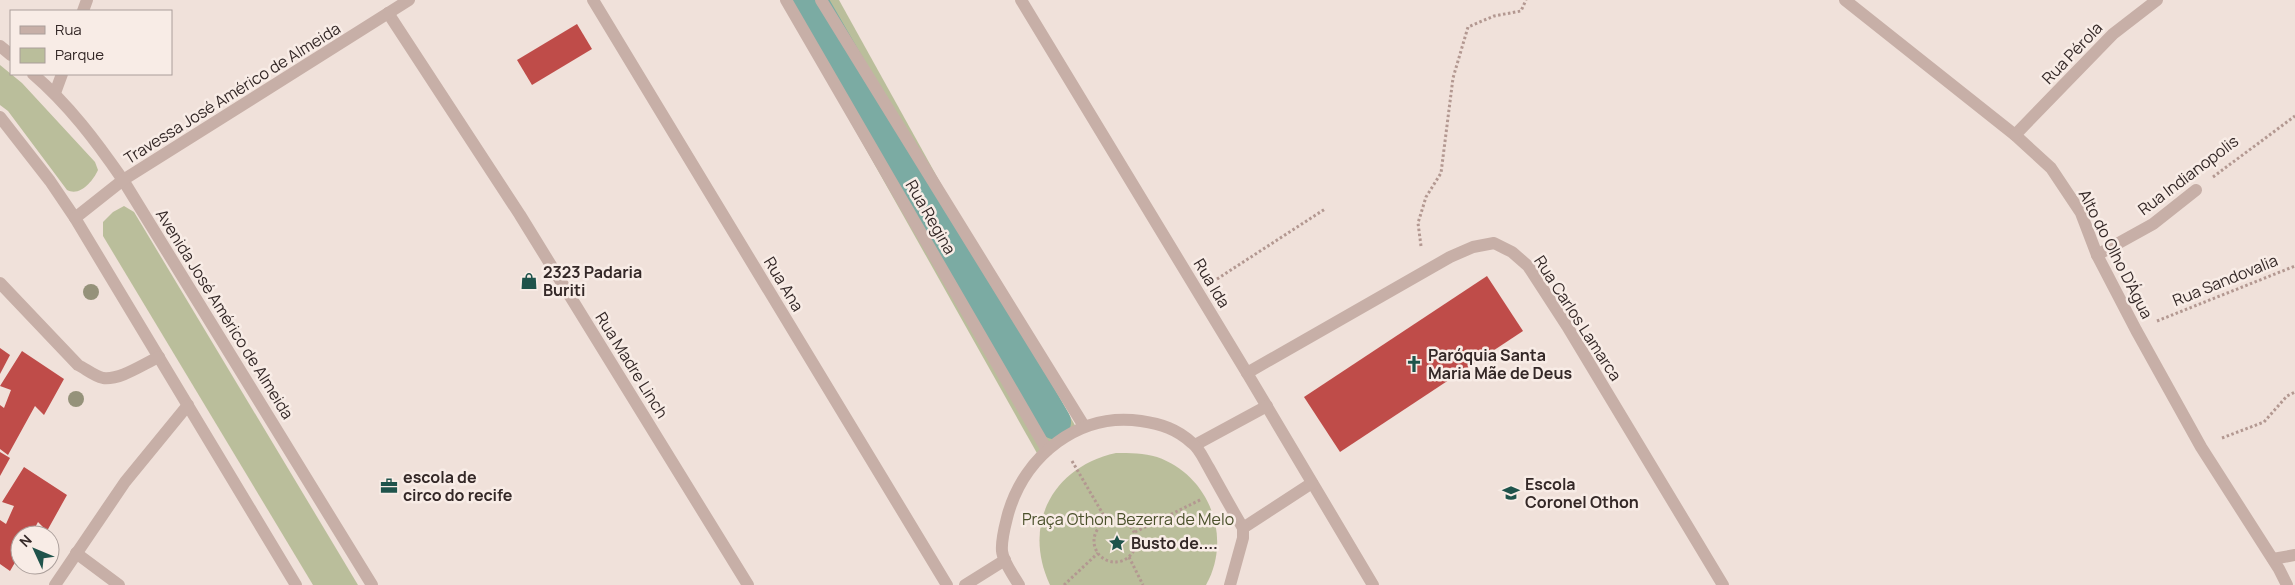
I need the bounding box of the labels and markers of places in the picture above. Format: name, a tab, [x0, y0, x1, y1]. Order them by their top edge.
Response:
place label: 2323 Padaria Buriti	[543, 261, 642, 301]
shop icon: 2323 Padaria Buriti	[519, 271, 539, 291]
place label: Paróquia Santa Maria Mãe de Deus	[1428, 344, 1572, 384]
church icon: Paróquia Santa Maria Mãe de Deus	[1404, 354, 1424, 374]
place label: escola de circo do recife	[403, 466, 513, 506]
place label: Escola Coronel Othon	[1525, 473, 1639, 513]
office icon: escola de circo do recife	[379, 476, 399, 496]
school or university icon: Escola Coronel Othon	[1501, 483, 1521, 503]
place label: Busto de....	[1131, 532, 1218, 554]
place icon: Busto de....	[1107, 533, 1127, 553]

